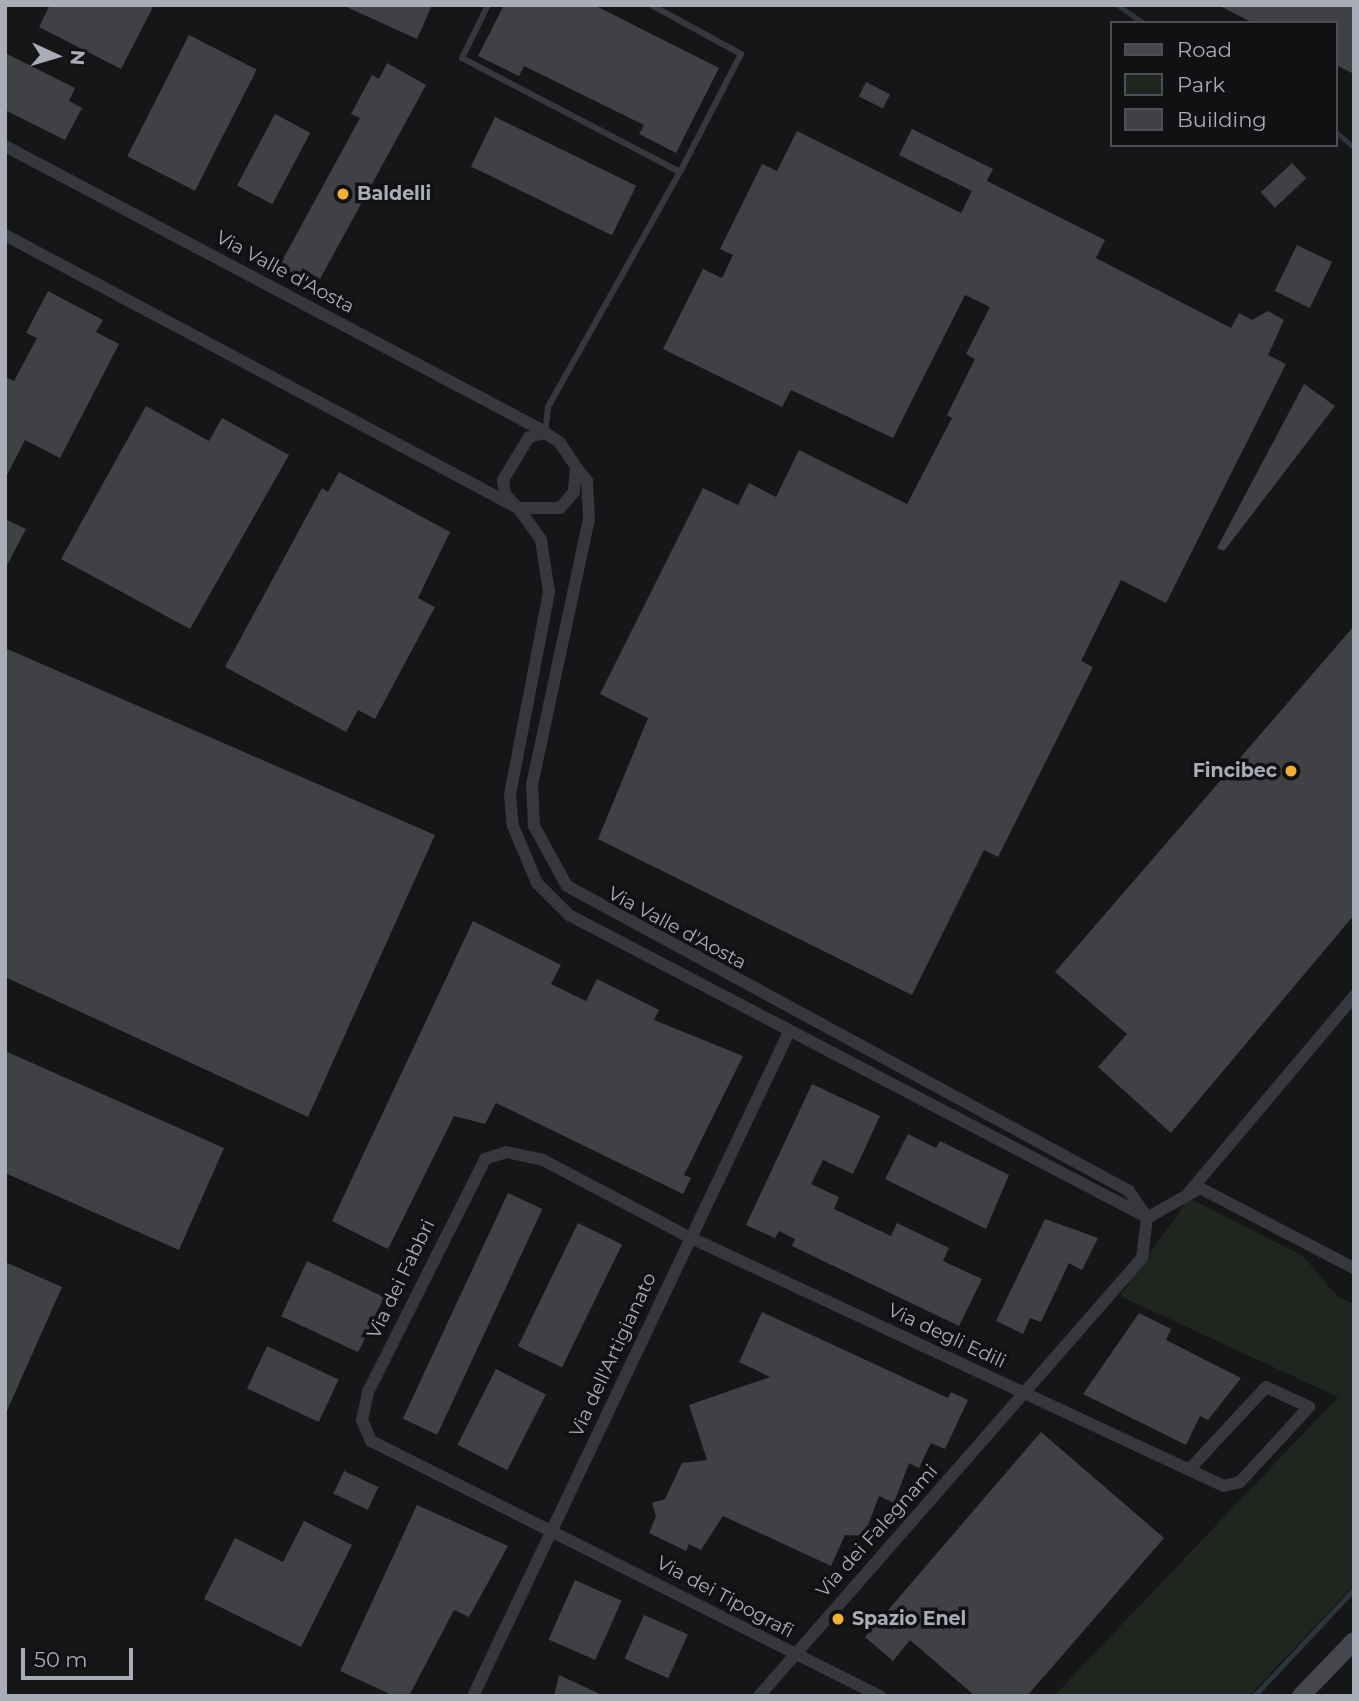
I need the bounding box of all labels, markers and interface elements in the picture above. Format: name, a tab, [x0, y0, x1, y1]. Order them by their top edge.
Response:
north arrow	[21, 21, 91, 91]
legend	[1110, 21, 1338, 147]
text: Road	[1177, 37, 1232, 62]
text: N	[65, 49, 89, 66]
text: Park	[1177, 72, 1225, 97]
text: Building	[1177, 107, 1267, 132]
place label: Baldelli	[357, 183, 431, 205]
marker: Baldelli	[335, 186, 351, 202]
street label: Via Valle d'Aosta	[212, 226, 358, 318]
place label: Fincibec	[1193, 760, 1277, 782]
marker: Fincibec	[1283, 763, 1299, 779]
street label: Via Valle d'Aosta	[604, 882, 750, 974]
street label: Via dei Fabbri	[362, 1216, 440, 1342]
street label: Via dell'Artigianato	[565, 1269, 661, 1441]
street label: Via degli Edili	[884, 1299, 1010, 1373]
street label: Via dei Falegnami	[812, 1460, 942, 1602]
street label: Via dei Tipografi	[652, 1551, 798, 1643]
place label: Spazio Enel	[852, 1608, 966, 1630]
marker: Spazio Enel	[830, 1611, 846, 1627]
scale bar	[24, 1634, 136, 1678]
text: 50 m	[34, 1647, 88, 1672]

